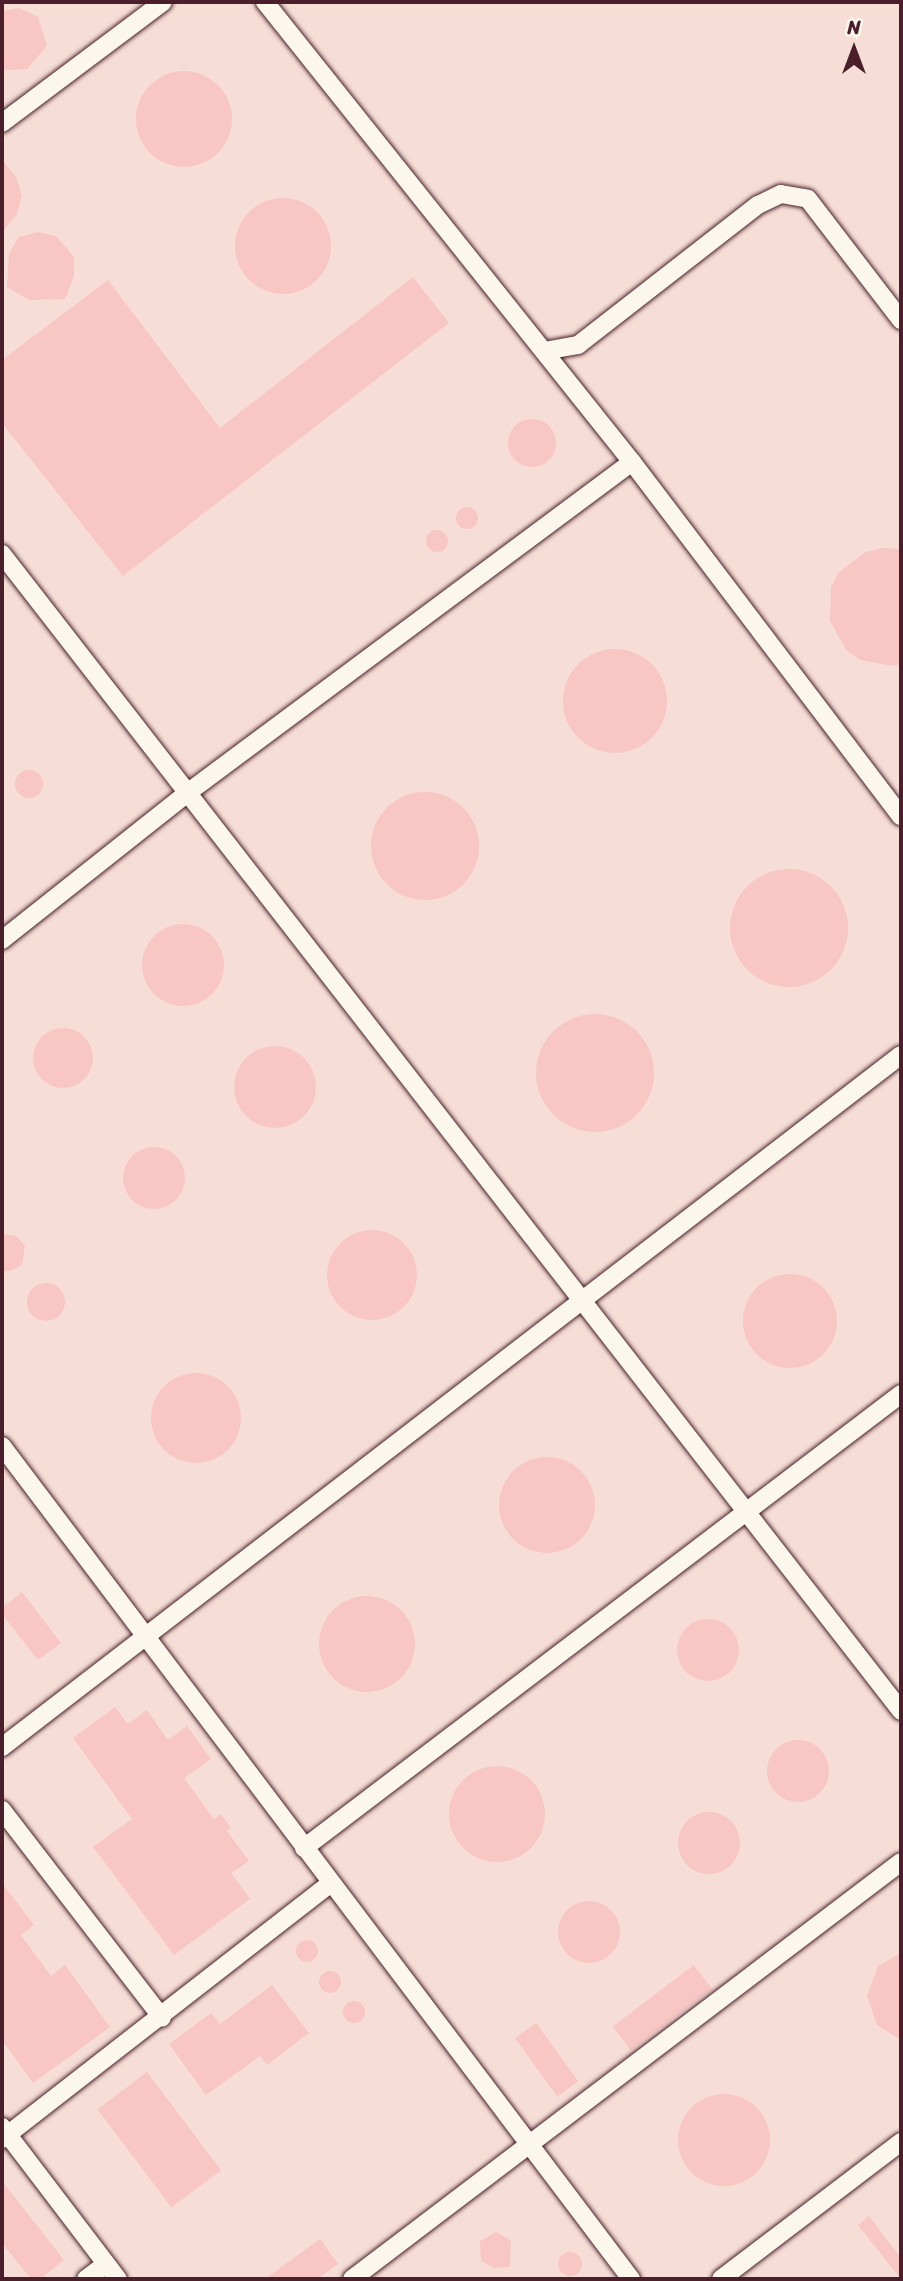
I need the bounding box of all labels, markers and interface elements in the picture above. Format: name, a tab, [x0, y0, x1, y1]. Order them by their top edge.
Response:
text: N	[847, 11, 861, 44]
north arrow	[819, 14, 889, 84]

